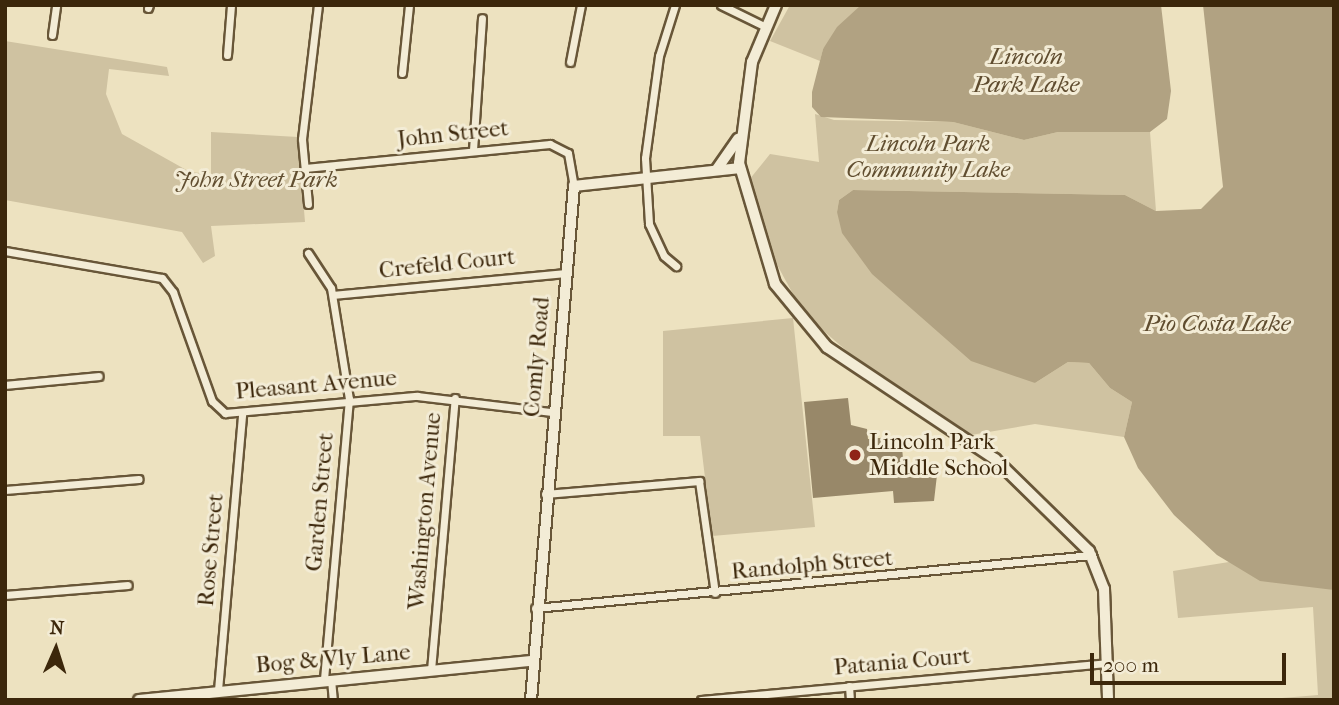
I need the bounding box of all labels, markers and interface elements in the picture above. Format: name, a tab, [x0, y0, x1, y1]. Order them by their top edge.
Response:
water label: Lincoln Park Lake	[973, 43, 1079, 99]
street label: John Street	[396, 114, 510, 154]
park label: Lincoln Park Community Lake	[846, 130, 1010, 184]
park label: John Street Park	[174, 166, 338, 194]
street label: Crefeld Court	[378, 243, 516, 285]
street label: Comly Road	[518, 296, 556, 418]
water label: Pio Costa Lake	[1144, 310, 1290, 338]
street label: Pleasant Avenue	[234, 364, 398, 406]
street label: Washington Avenue	[403, 411, 447, 611]
place label: Lincoln Park Middle School	[869, 428, 1008, 482]
street label: Garden Street	[300, 431, 340, 573]
marker: Lincoln Park Middle School	[847, 447, 863, 463]
street label: Rose Street	[192, 492, 230, 608]
street label: Randolph Street	[730, 544, 894, 586]
north arrow	[21, 614, 91, 684]
text: N	[49, 617, 65, 639]
street label: Bog & Vly Lane	[254, 638, 412, 680]
scale bar	[1094, 638, 1290, 682]
street label: Patania Court	[833, 642, 971, 682]
text: 200 m	[1103, 653, 1159, 677]

